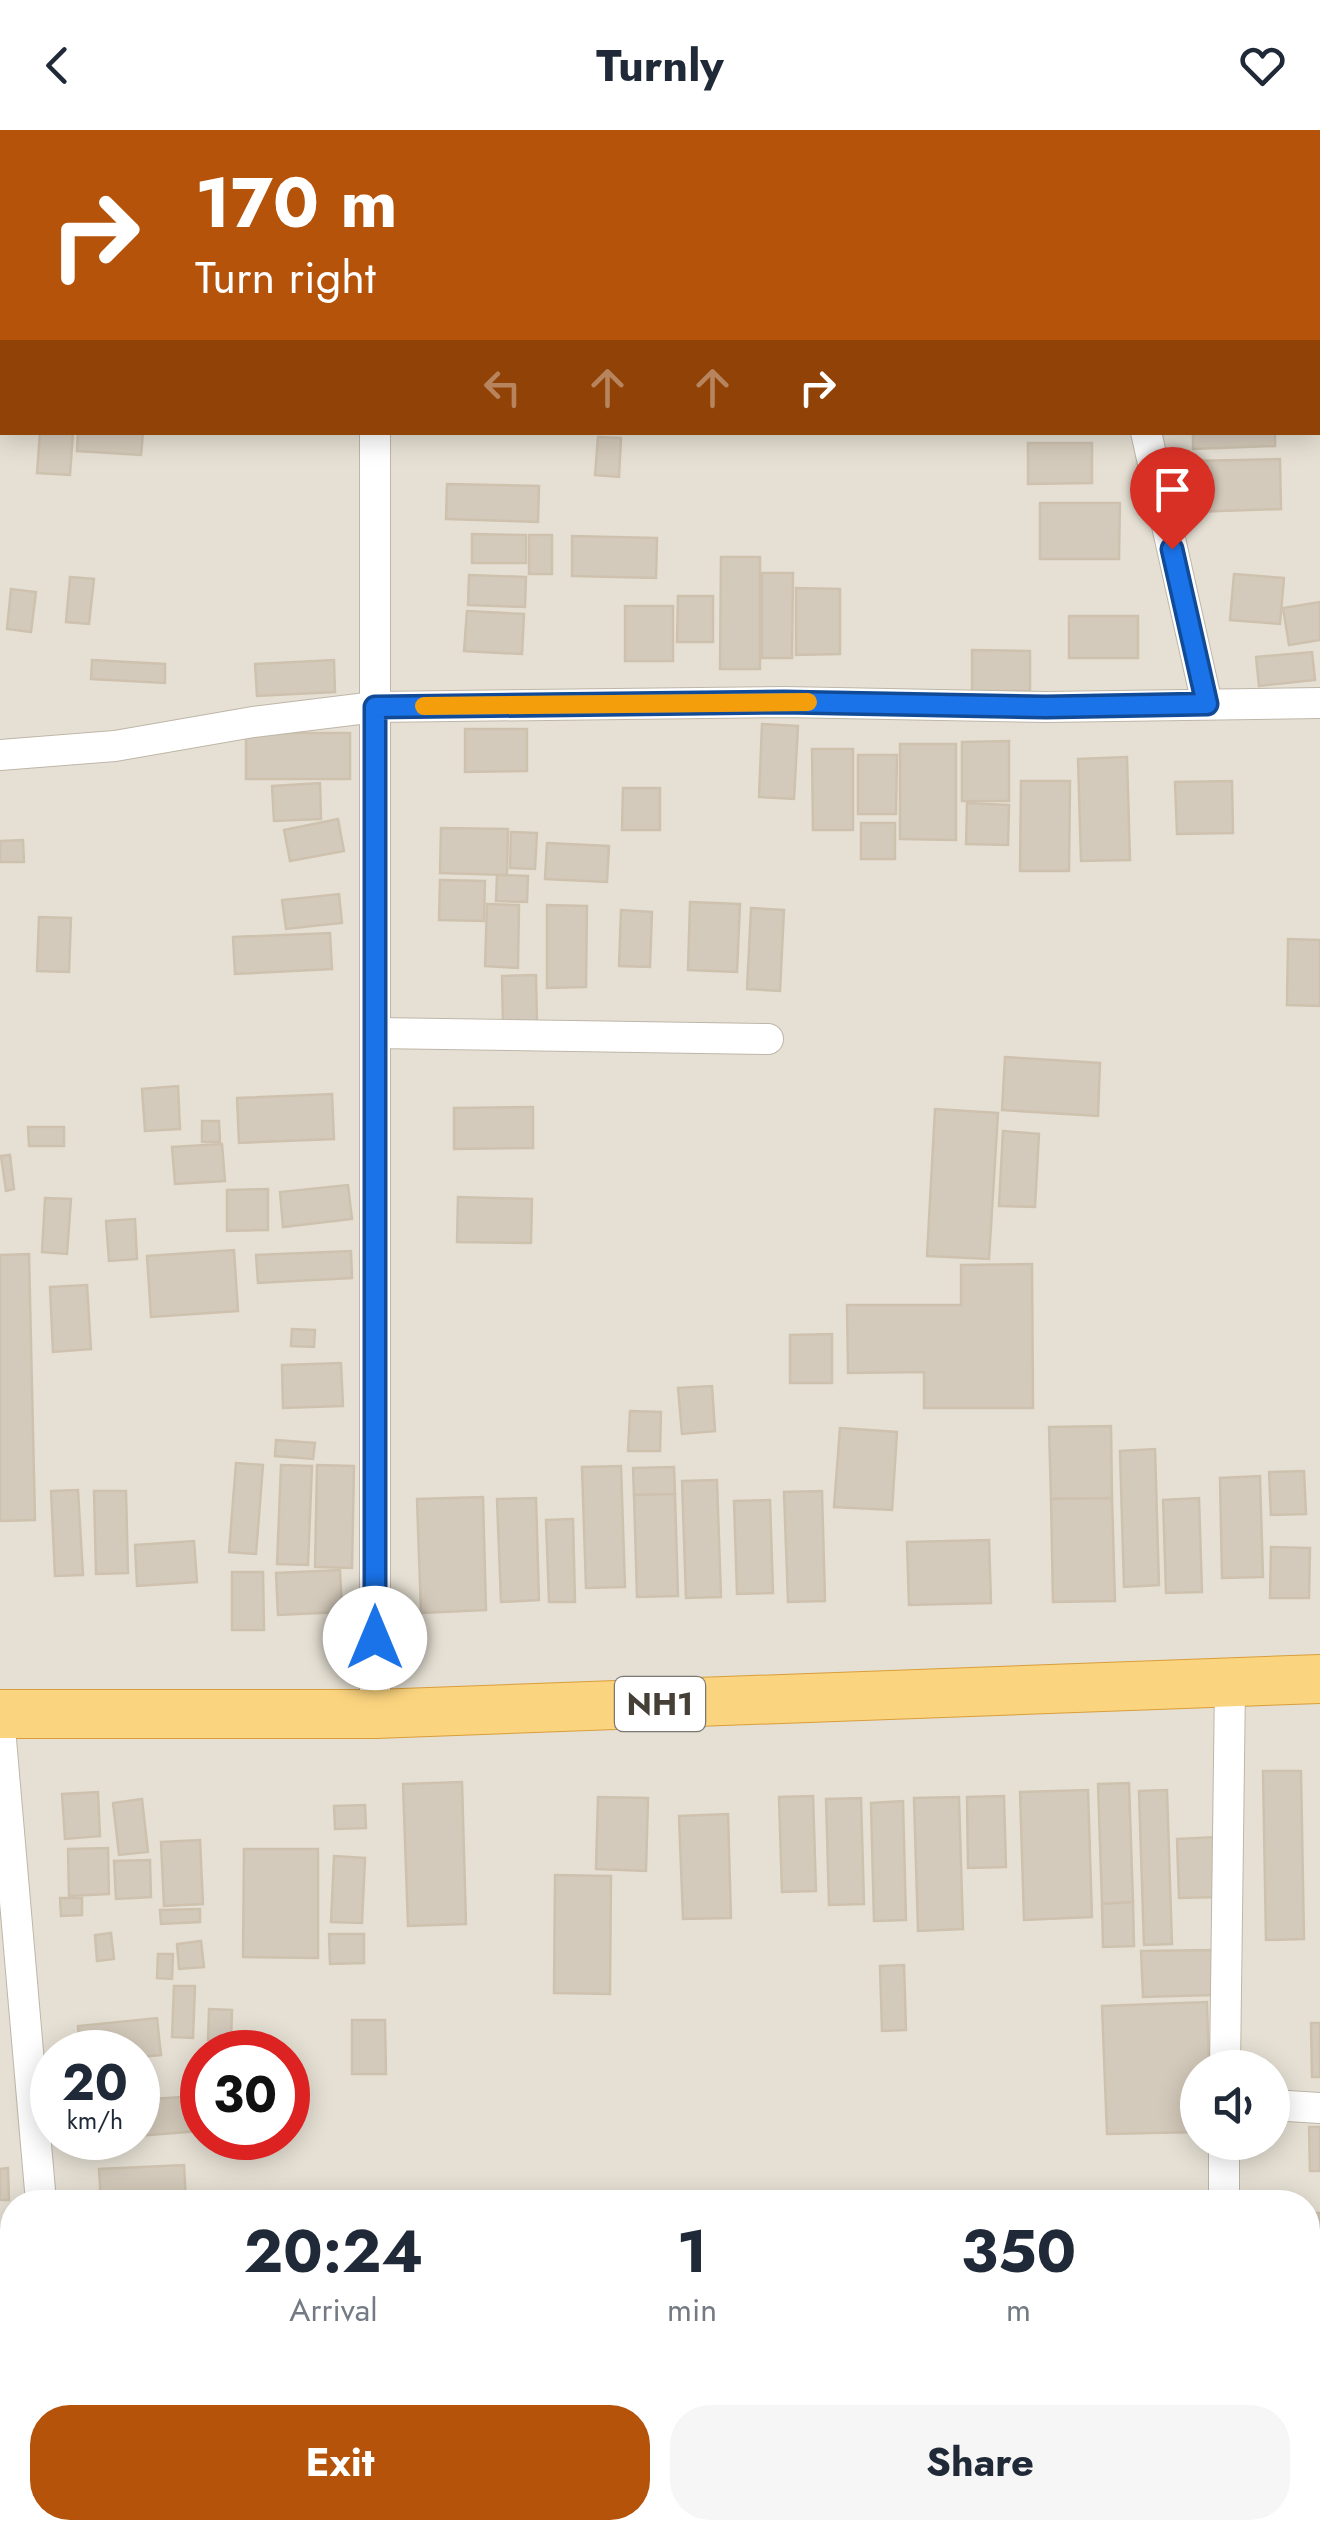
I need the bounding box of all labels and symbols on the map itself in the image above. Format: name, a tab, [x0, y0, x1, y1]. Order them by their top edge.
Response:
pin	[1130, 447, 1215, 550]
position arrow	[323, 1586, 427, 1690]
road number: NH1	[615, 1677, 705, 1731]
speed limit sign: 30	[180, 2030, 310, 2160]

